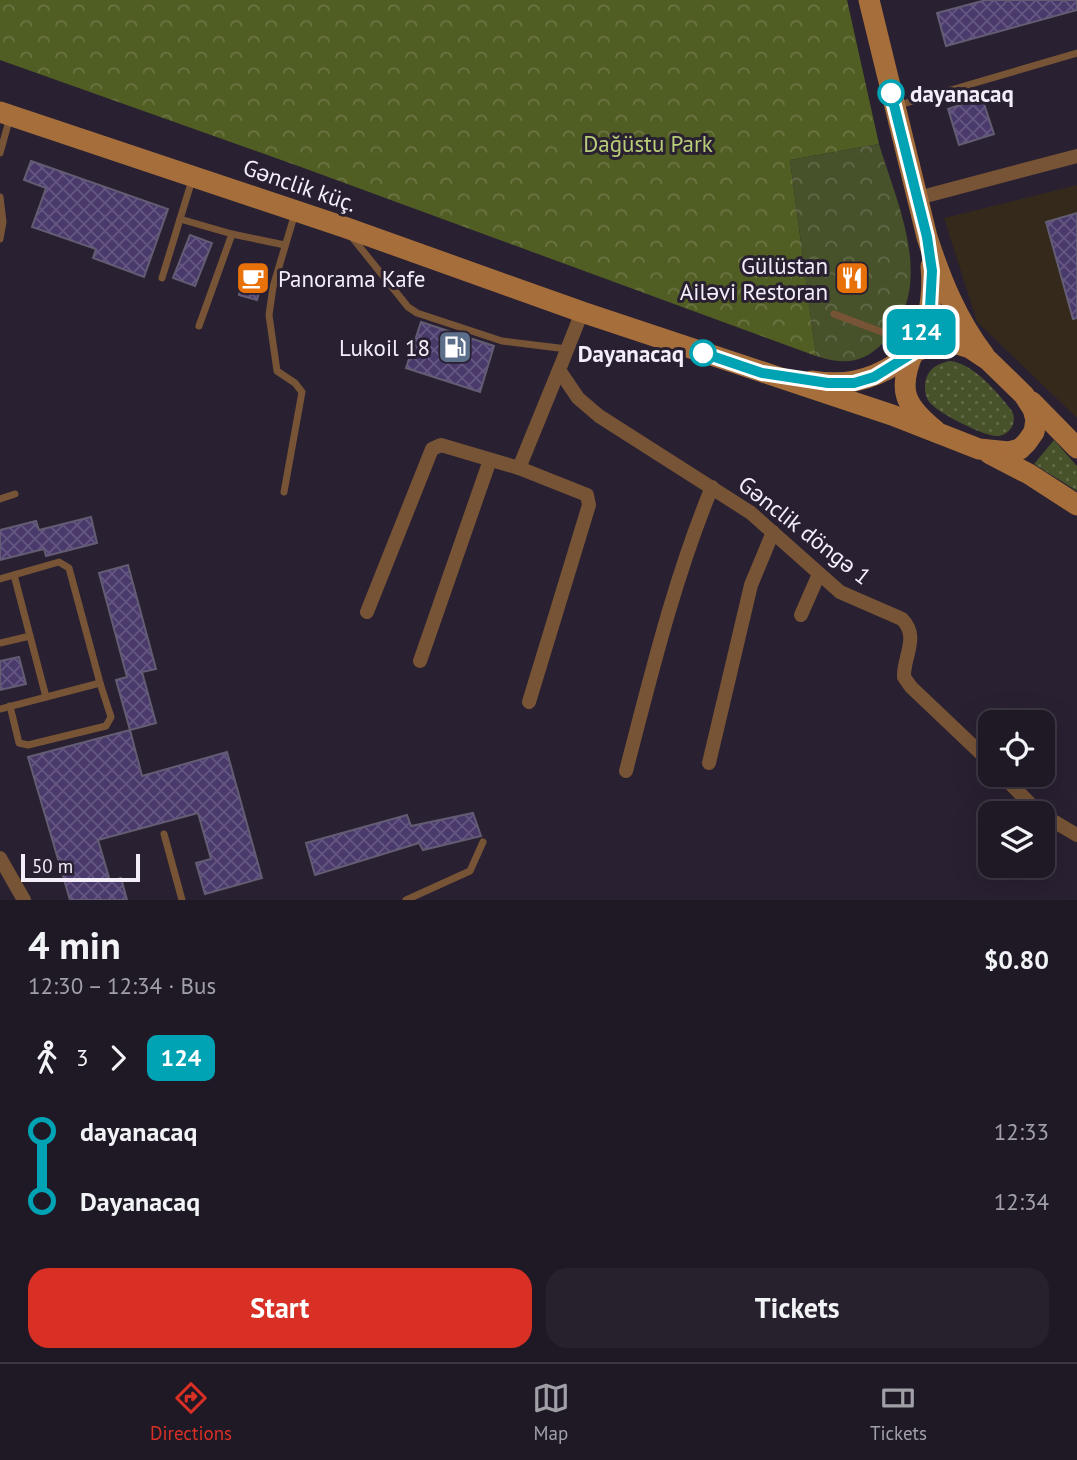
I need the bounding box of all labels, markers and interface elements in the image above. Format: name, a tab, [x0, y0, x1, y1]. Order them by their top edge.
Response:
place label: dayanacaq	[910, 79, 1014, 108]
marker: dayanacaq	[878, 80, 904, 106]
park label: Dağüstu Park	[583, 129, 713, 158]
street label: Gənclik küç.	[240, 152, 360, 218]
place label: Gülüstan Ailəvi Restoran	[680, 251, 828, 306]
cafe icon: Panorama Kafe	[234, 259, 272, 297]
restaurant icon: Gülüstan Ailəvi Restoran	[833, 259, 871, 297]
place label: Panorama Kafe	[278, 264, 425, 293]
line badge: 124	[881, 309, 961, 355]
text: 124	[901, 316, 941, 347]
fuel station icon: Lukoil 18	[436, 328, 474, 366]
place label: Lukoil 18	[339, 333, 430, 362]
place label: Dayanacaq	[578, 339, 684, 368]
marker: Dayanacaq	[690, 340, 716, 366]
street label: Gənclik döngə 1	[733, 469, 877, 591]
map controls	[978, 710, 1055, 878]
button: locate	[978, 710, 1055, 787]
button: layers	[978, 801, 1055, 878]
scale bar	[21, 851, 140, 883]
text: 50 m	[32, 854, 73, 878]
text: 4 min	[28, 920, 121, 969]
text: $0.80	[984, 943, 1049, 976]
text: 12:30 – 12:34 · Bus	[28, 971, 216, 1000]
icon: walk	[28, 1039, 66, 1077]
icon: forward	[99, 1039, 137, 1077]
text: 124	[161, 1042, 201, 1073]
text: 3	[76, 1043, 89, 1072]
text: dayanacaq	[80, 1115, 197, 1148]
text: 12:33	[994, 1117, 1049, 1146]
text: Dayanacaq	[80, 1185, 200, 1218]
text: 12:34	[994, 1187, 1049, 1216]
button: Start	[28, 1268, 532, 1348]
button: Tickets	[546, 1268, 1049, 1348]
tab: Directions	[150, 1379, 232, 1445]
tab: Map	[532, 1379, 570, 1445]
tab: Tickets	[870, 1379, 927, 1445]

